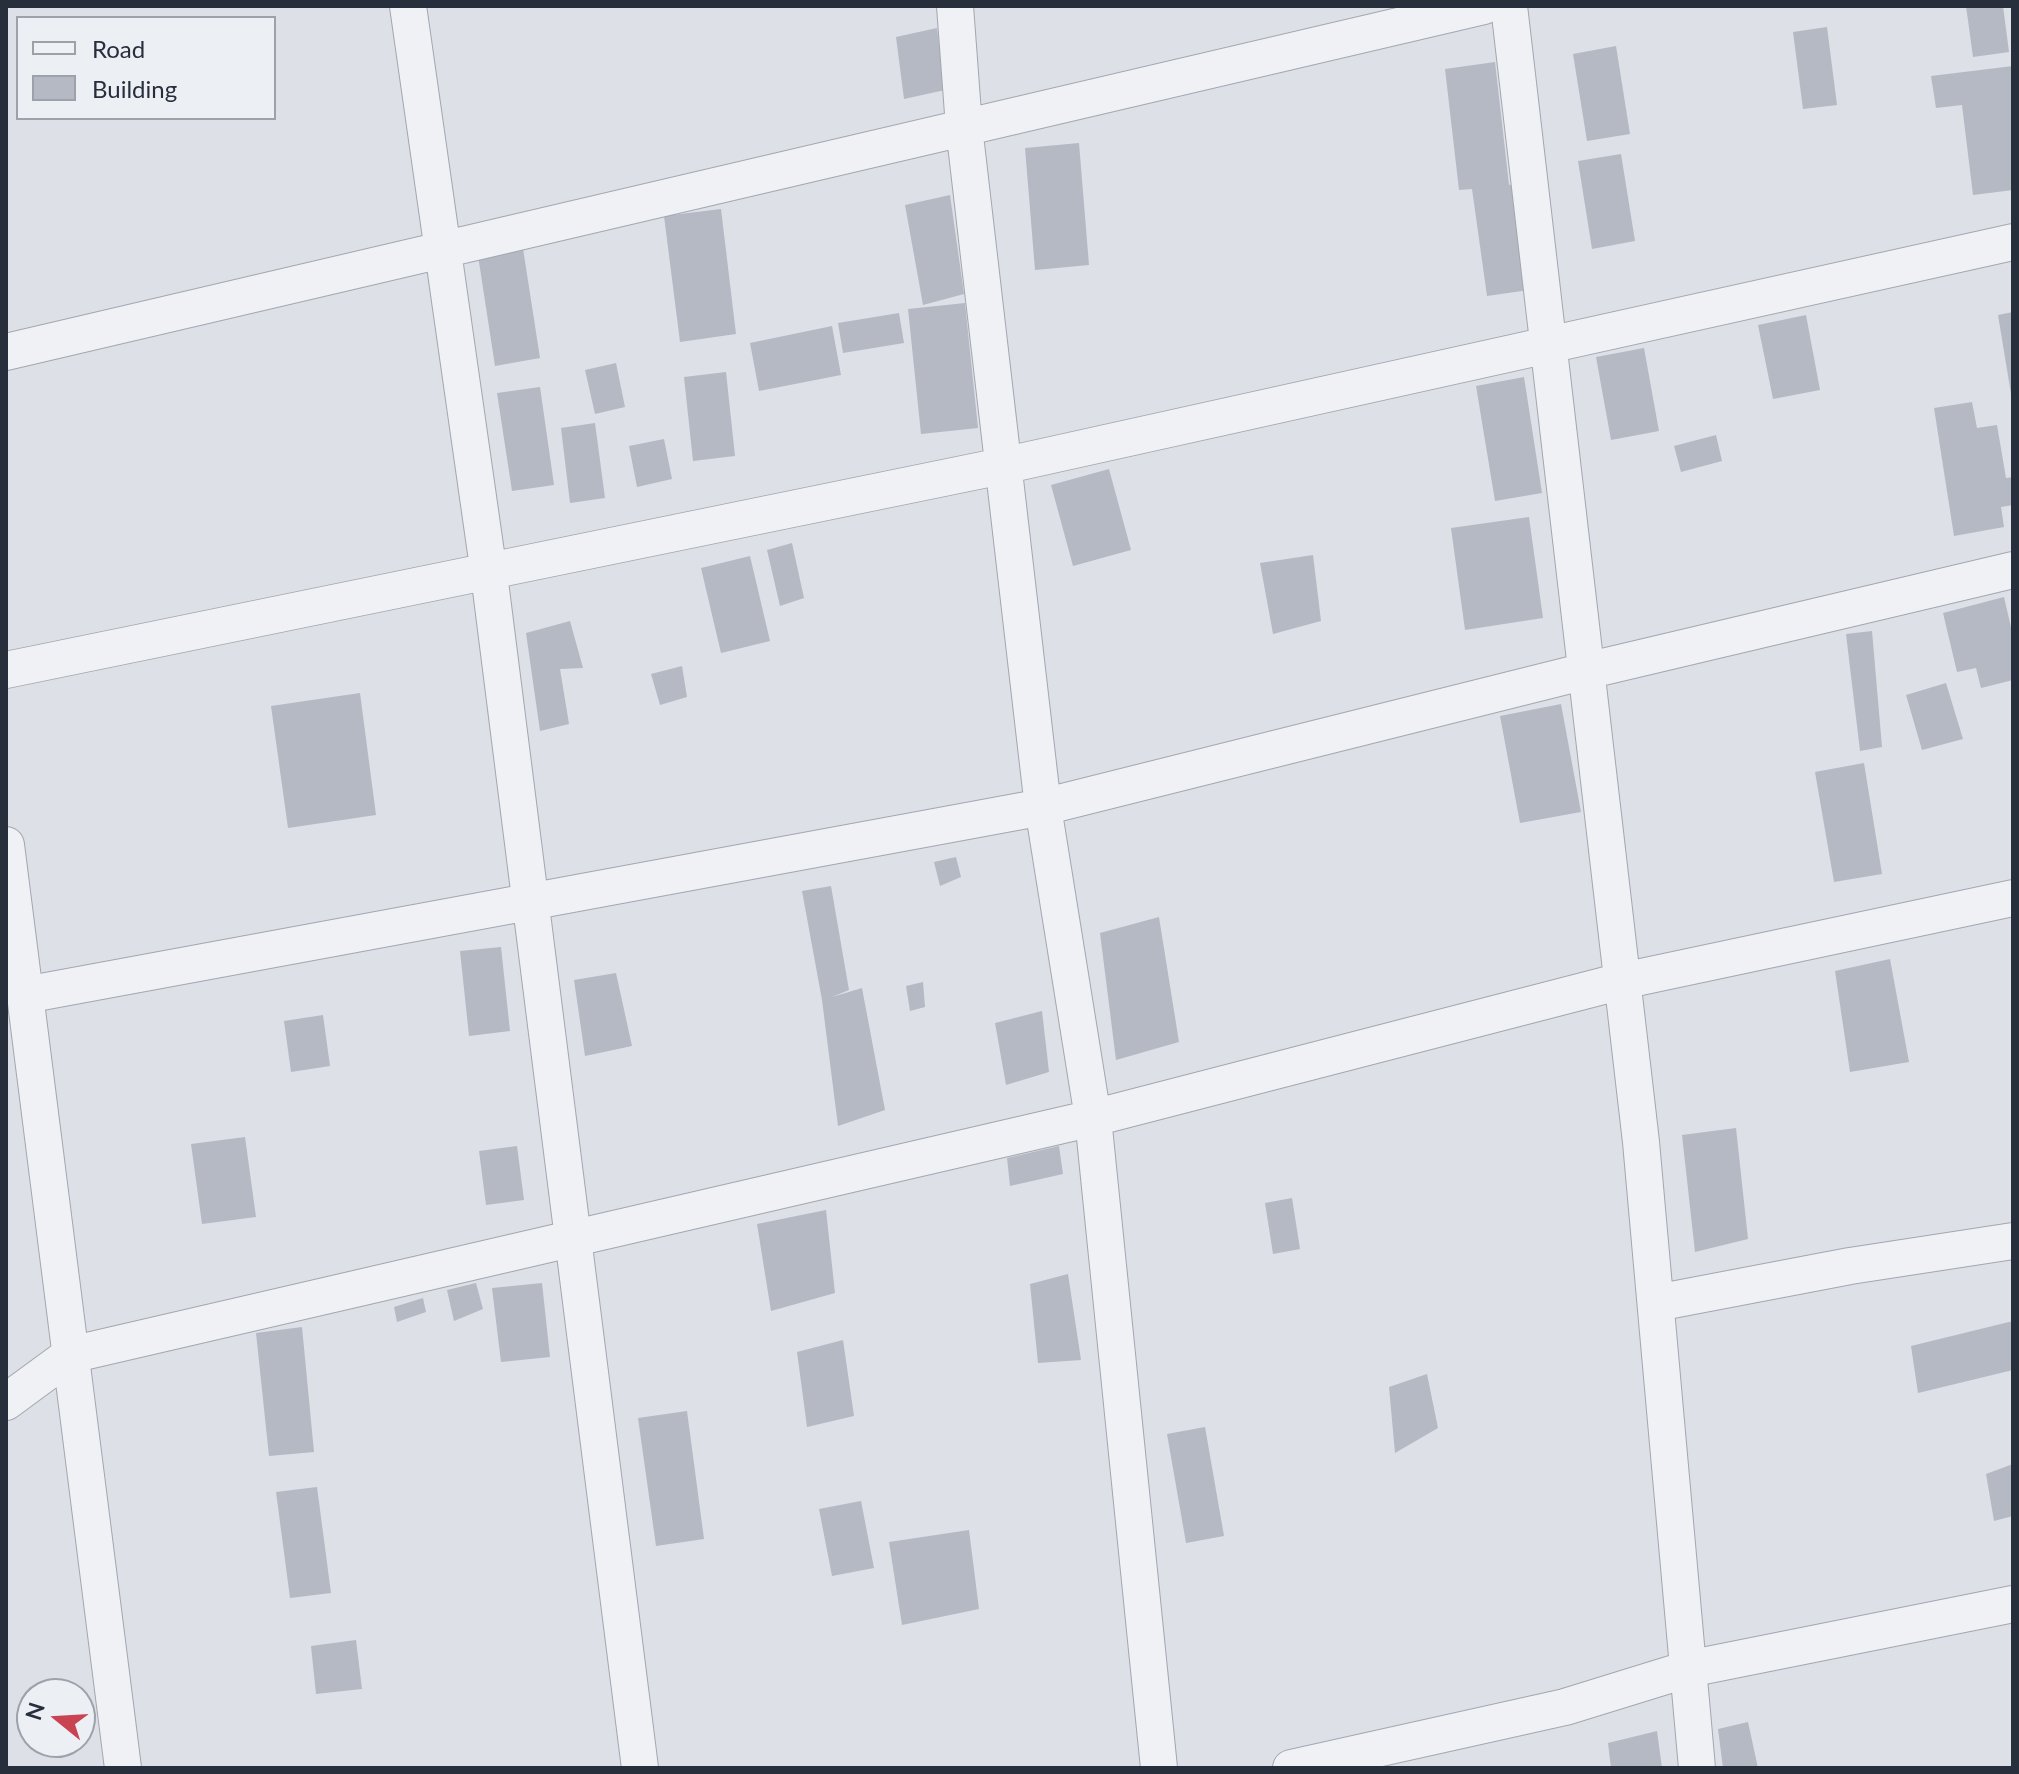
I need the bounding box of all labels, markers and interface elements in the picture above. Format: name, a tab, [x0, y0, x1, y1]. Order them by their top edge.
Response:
legend	[16, 16, 276, 120]
text: Road	[92, 34, 145, 63]
text: Building	[92, 74, 177, 103]
north arrow	[16, 1678, 96, 1758]
text: N	[19, 1699, 50, 1723]

